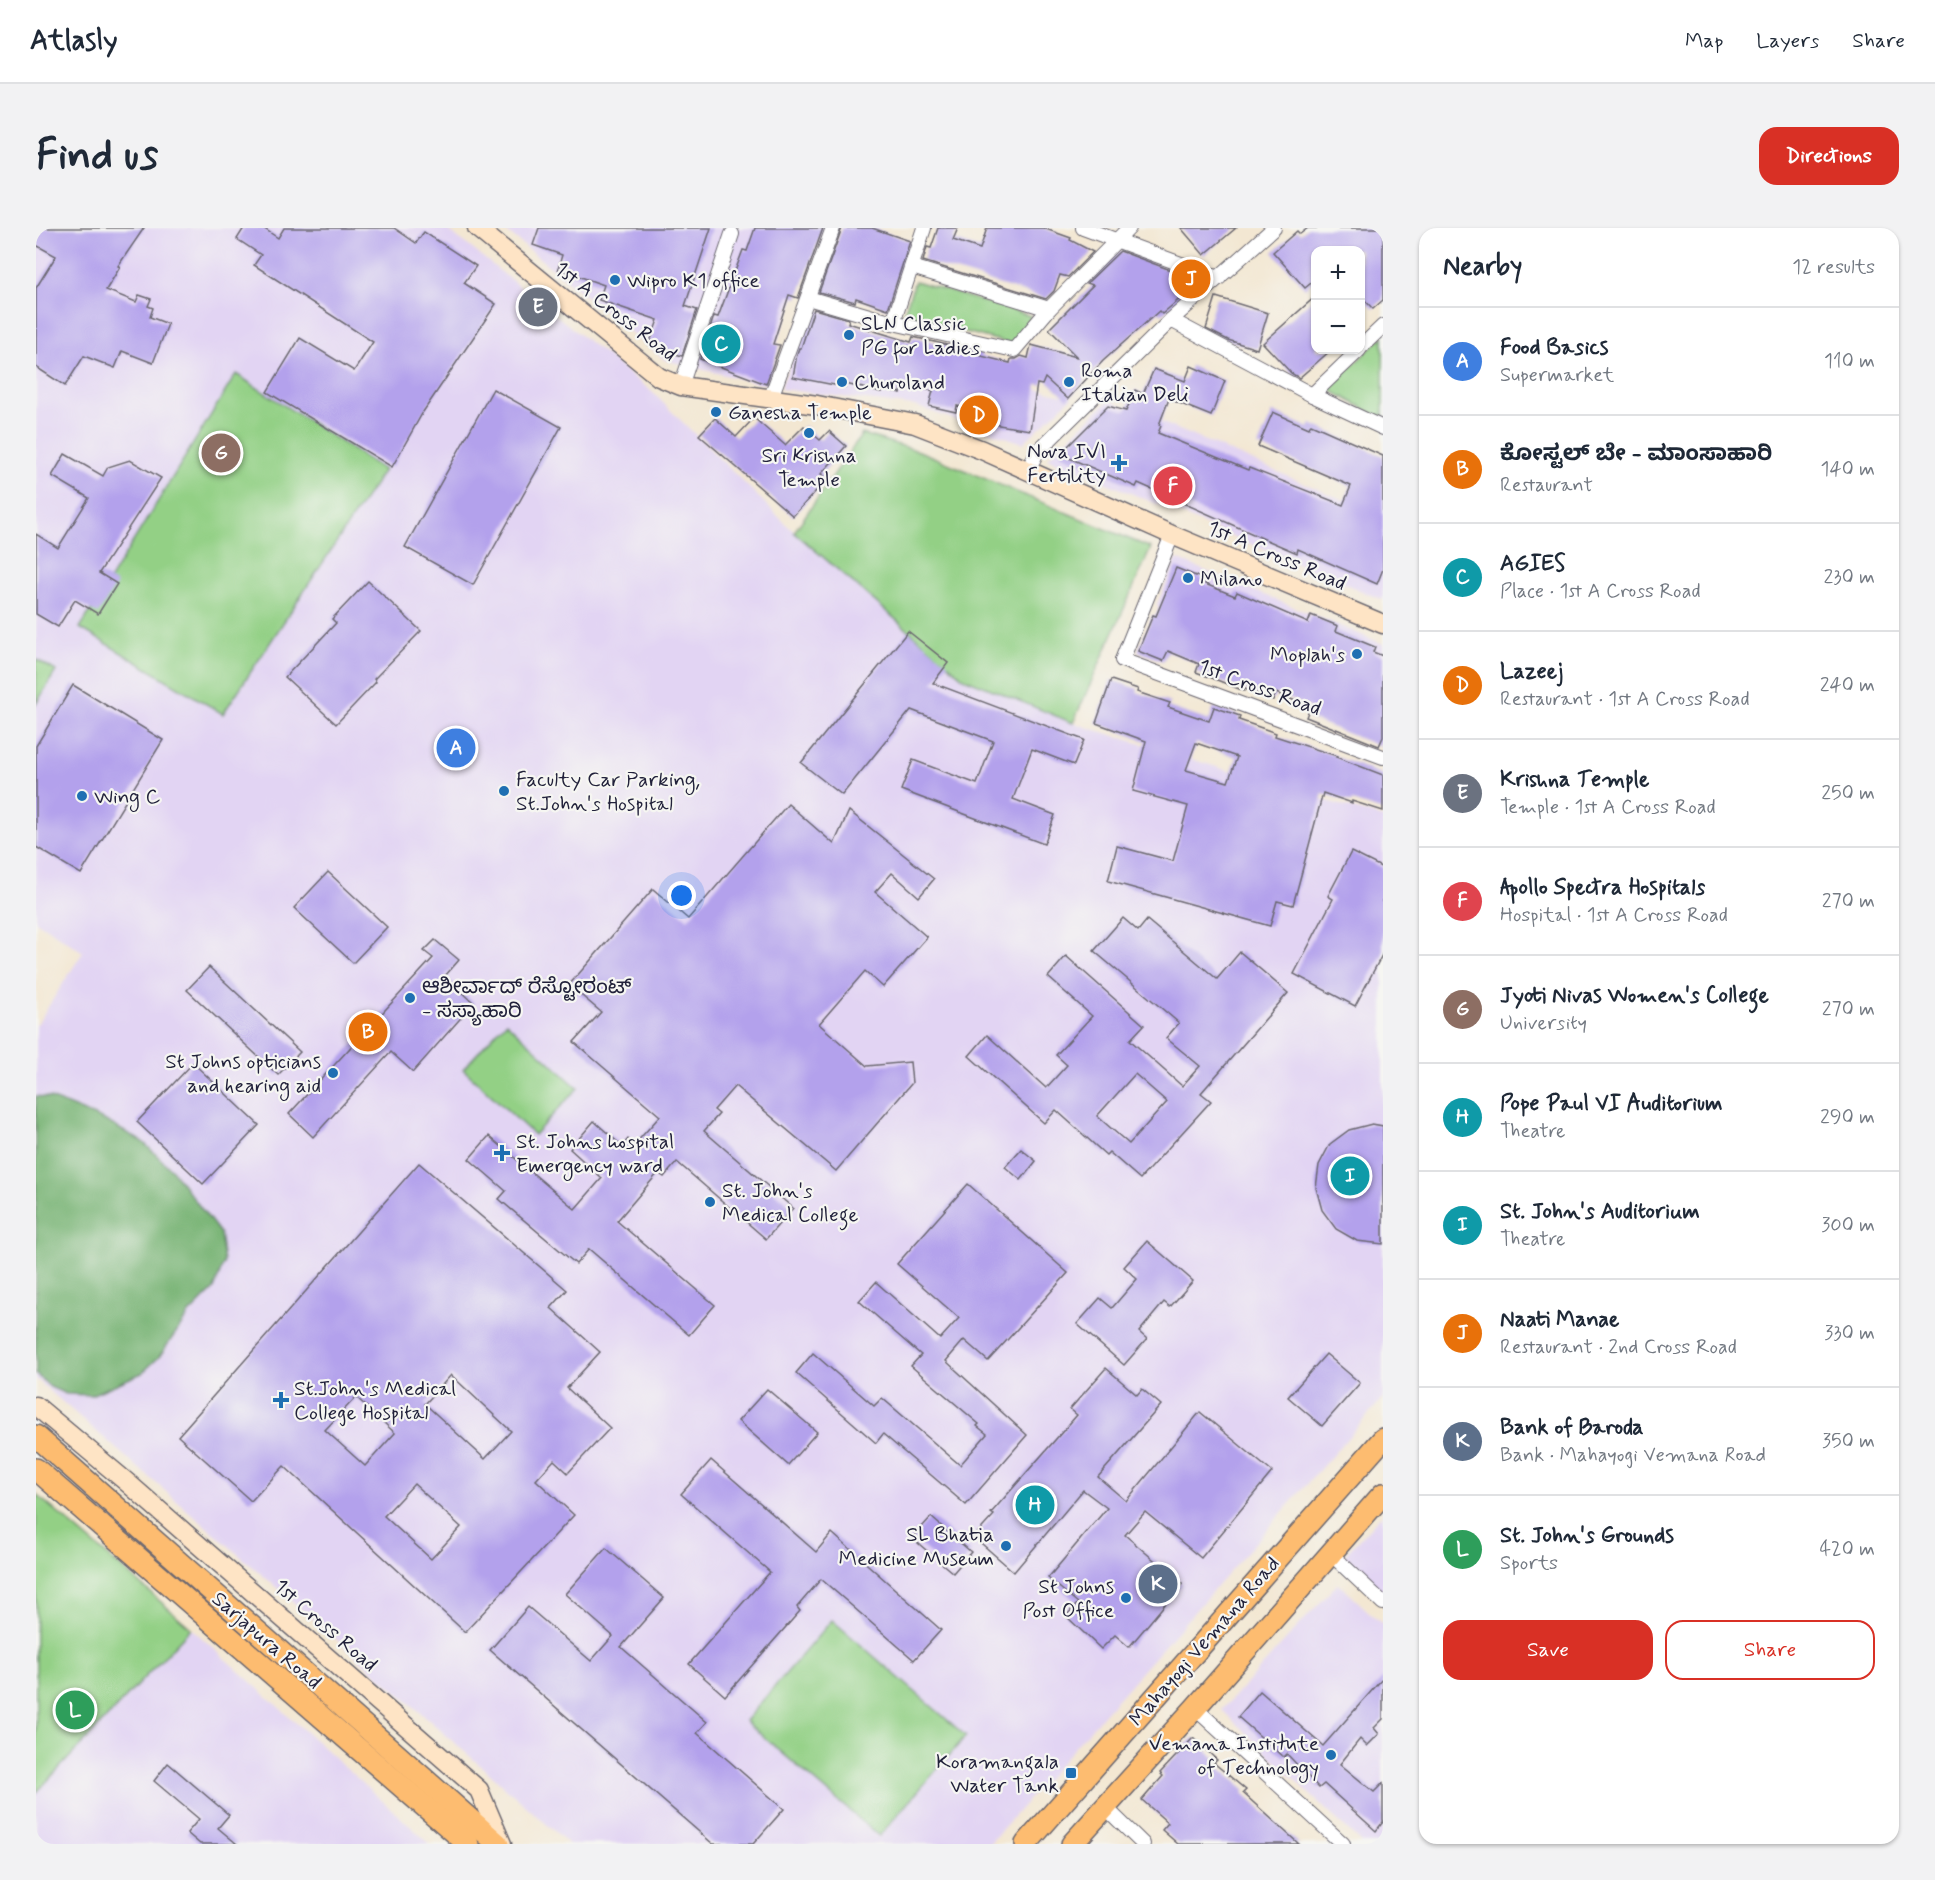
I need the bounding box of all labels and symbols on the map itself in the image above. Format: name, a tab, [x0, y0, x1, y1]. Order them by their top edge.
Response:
street label: 1st A Cross Road	[548, 255, 682, 368]
pin: J	[1172, 256, 1210, 302]
place label: Wipro K1 office	[627, 267, 760, 295]
marker: Wipro K1 office	[608, 273, 622, 287]
pin: E	[518, 284, 558, 329]
place label: SLN Classic PG for Ladies	[861, 310, 980, 364]
pin: C	[702, 322, 740, 366]
marker: SLN Classic PG for Ladies	[842, 328, 856, 342]
place label: Roma Italian Deli	[1081, 357, 1189, 409]
place label: Churoland	[854, 369, 945, 397]
marker: Churoland	[835, 375, 849, 389]
marker: Roma Italian Deli	[1062, 375, 1076, 389]
pin: D	[960, 392, 998, 438]
place label: Ganesha Temple	[728, 399, 872, 427]
marker: Ganesha Temple	[709, 405, 723, 419]
marker: Sri Krishna Temple	[802, 426, 816, 440]
pin: G	[202, 430, 240, 476]
place label: Nova IVI Fertility	[1027, 438, 1106, 490]
place label: Sri Krishna Temple	[761, 442, 857, 494]
marker: Nova IVI Fertility	[1110, 454, 1128, 472]
pin: F	[1154, 464, 1192, 508]
street label: 1st A Cross Road	[1203, 514, 1350, 598]
place label: Milano	[1200, 565, 1262, 593]
marker: Milano	[1181, 571, 1195, 585]
place label: Moplah's	[1270, 641, 1345, 669]
marker: Moplah's	[1350, 647, 1364, 661]
street label: 1st Cross Road	[1194, 653, 1325, 723]
pin: A	[436, 726, 476, 770]
place label: Faculty Car Parking, St.John's Hospital	[516, 766, 700, 818]
place label: Wing C	[94, 783, 160, 812]
marker: Faculty Car Parking, St.John's Hospital	[497, 784, 511, 798]
marker: Wing C	[75, 789, 89, 803]
your location	[667, 881, 696, 910]
place label: ಆಶೀರ್ವಾದ್ ರೆಸ್ಟೋರಂಟ್ - ಸಸ್ಯಾಹಾರಿ	[422, 973, 632, 1026]
marker: ಆಶೀರ್ವಾದ್ ರೆಸ್ಟೋರಂಟ್ - ಸಸ್ಯಾಹಾರಿ	[403, 991, 417, 1005]
pin: B	[348, 1010, 388, 1054]
place label: St Johns opticians and hearing aid	[165, 1048, 321, 1101]
marker: St Johns opticians and hearing aid	[326, 1066, 340, 1080]
place label: St. Johns hospital Emergency ward	[516, 1128, 674, 1181]
marker: St. Johns hospital Emergency ward	[493, 1144, 511, 1162]
pin: I	[1330, 1154, 1370, 1198]
place label: St. John's Medical College	[722, 1177, 859, 1231]
marker: St. John's Medical College	[703, 1195, 717, 1209]
place label: St.John's Medical College Hospital	[294, 1375, 456, 1427]
marker: St.John's Medical College Hospital	[272, 1391, 290, 1409]
pin: H	[1016, 1482, 1054, 1528]
place label: SL Bhatia Medicine Museum	[838, 1521, 994, 1573]
marker: SL Bhatia Medicine Museum	[999, 1539, 1013, 1553]
street label: Mahayogi Vemana Road	[1123, 1551, 1286, 1733]
pin: K	[1138, 1562, 1178, 1606]
street label: 1st Cross Road	[268, 1573, 383, 1679]
place label: St Johns Post Office	[1022, 1573, 1114, 1625]
street label: Sarjapura Road	[206, 1585, 327, 1696]
marker: St Johns Post Office	[1119, 1591, 1133, 1605]
pin: L	[56, 1688, 94, 1732]
place label: Vemana Institute of Technology	[1149, 1730, 1319, 1783]
place label: Koramangala Water Tank	[936, 1748, 1059, 1800]
marker: Vemana Institute of Technology	[1324, 1748, 1338, 1762]
marker: Koramangala Water Tank	[1064, 1766, 1078, 1780]

